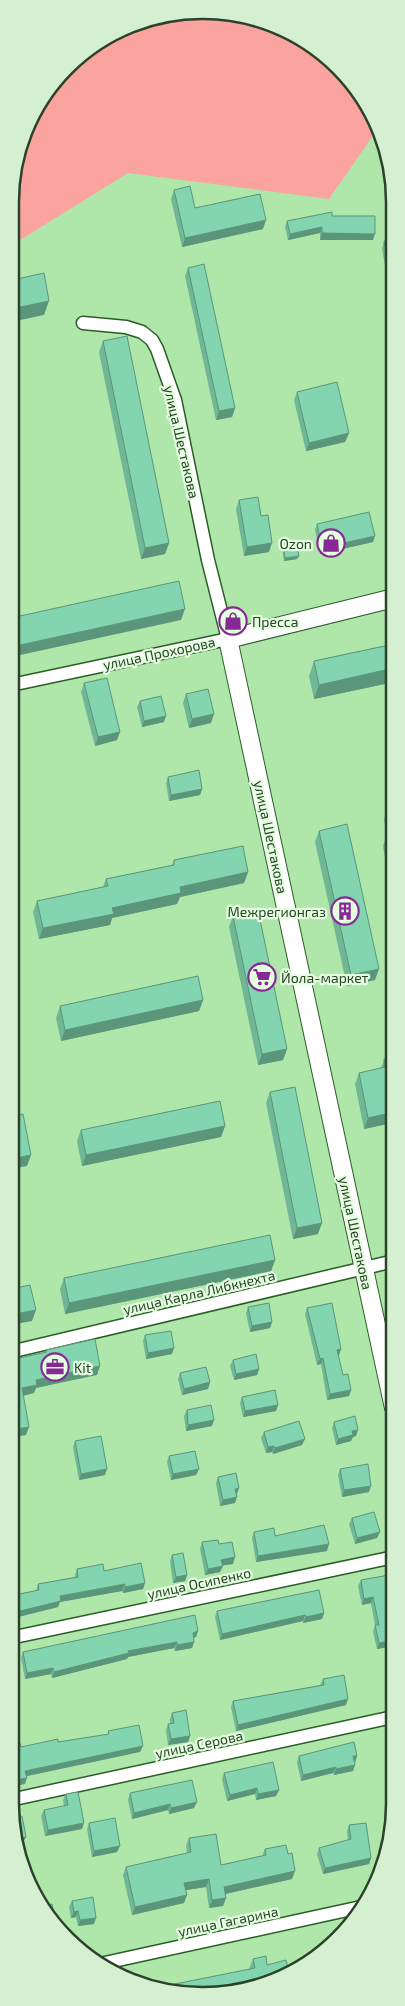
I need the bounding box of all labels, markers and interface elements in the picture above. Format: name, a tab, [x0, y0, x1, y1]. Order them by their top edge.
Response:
street label: улица Шестакова	[161, 384, 203, 500]
shop icon: Ozon	[316, 528, 346, 558]
place label: Ozon	[279, 535, 312, 552]
shop icon: Пресса	[218, 606, 248, 636]
place label: Пресса	[252, 613, 298, 630]
street label: улица Прохорова	[101, 633, 217, 673]
street label: улица Шестакова	[251, 779, 291, 895]
building icon: Межрегионгаз	[330, 896, 360, 926]
place label: Межрегионгаз	[228, 903, 326, 920]
supermarket icon: Йола-маркет	[247, 962, 277, 992]
place label: Йола-маркет	[281, 969, 369, 986]
street label: улица Шестакова	[336, 1175, 376, 1291]
street label: улица Карла Либкнехта	[121, 1266, 277, 1318]
office icon: Kit	[40, 1352, 70, 1382]
place label: Kit	[74, 1359, 91, 1376]
street label: улица Осипенко	[145, 1564, 253, 1602]
street label: улица Серова	[154, 1726, 244, 1762]
street label: улица Гагарина	[176, 1902, 280, 1940]

